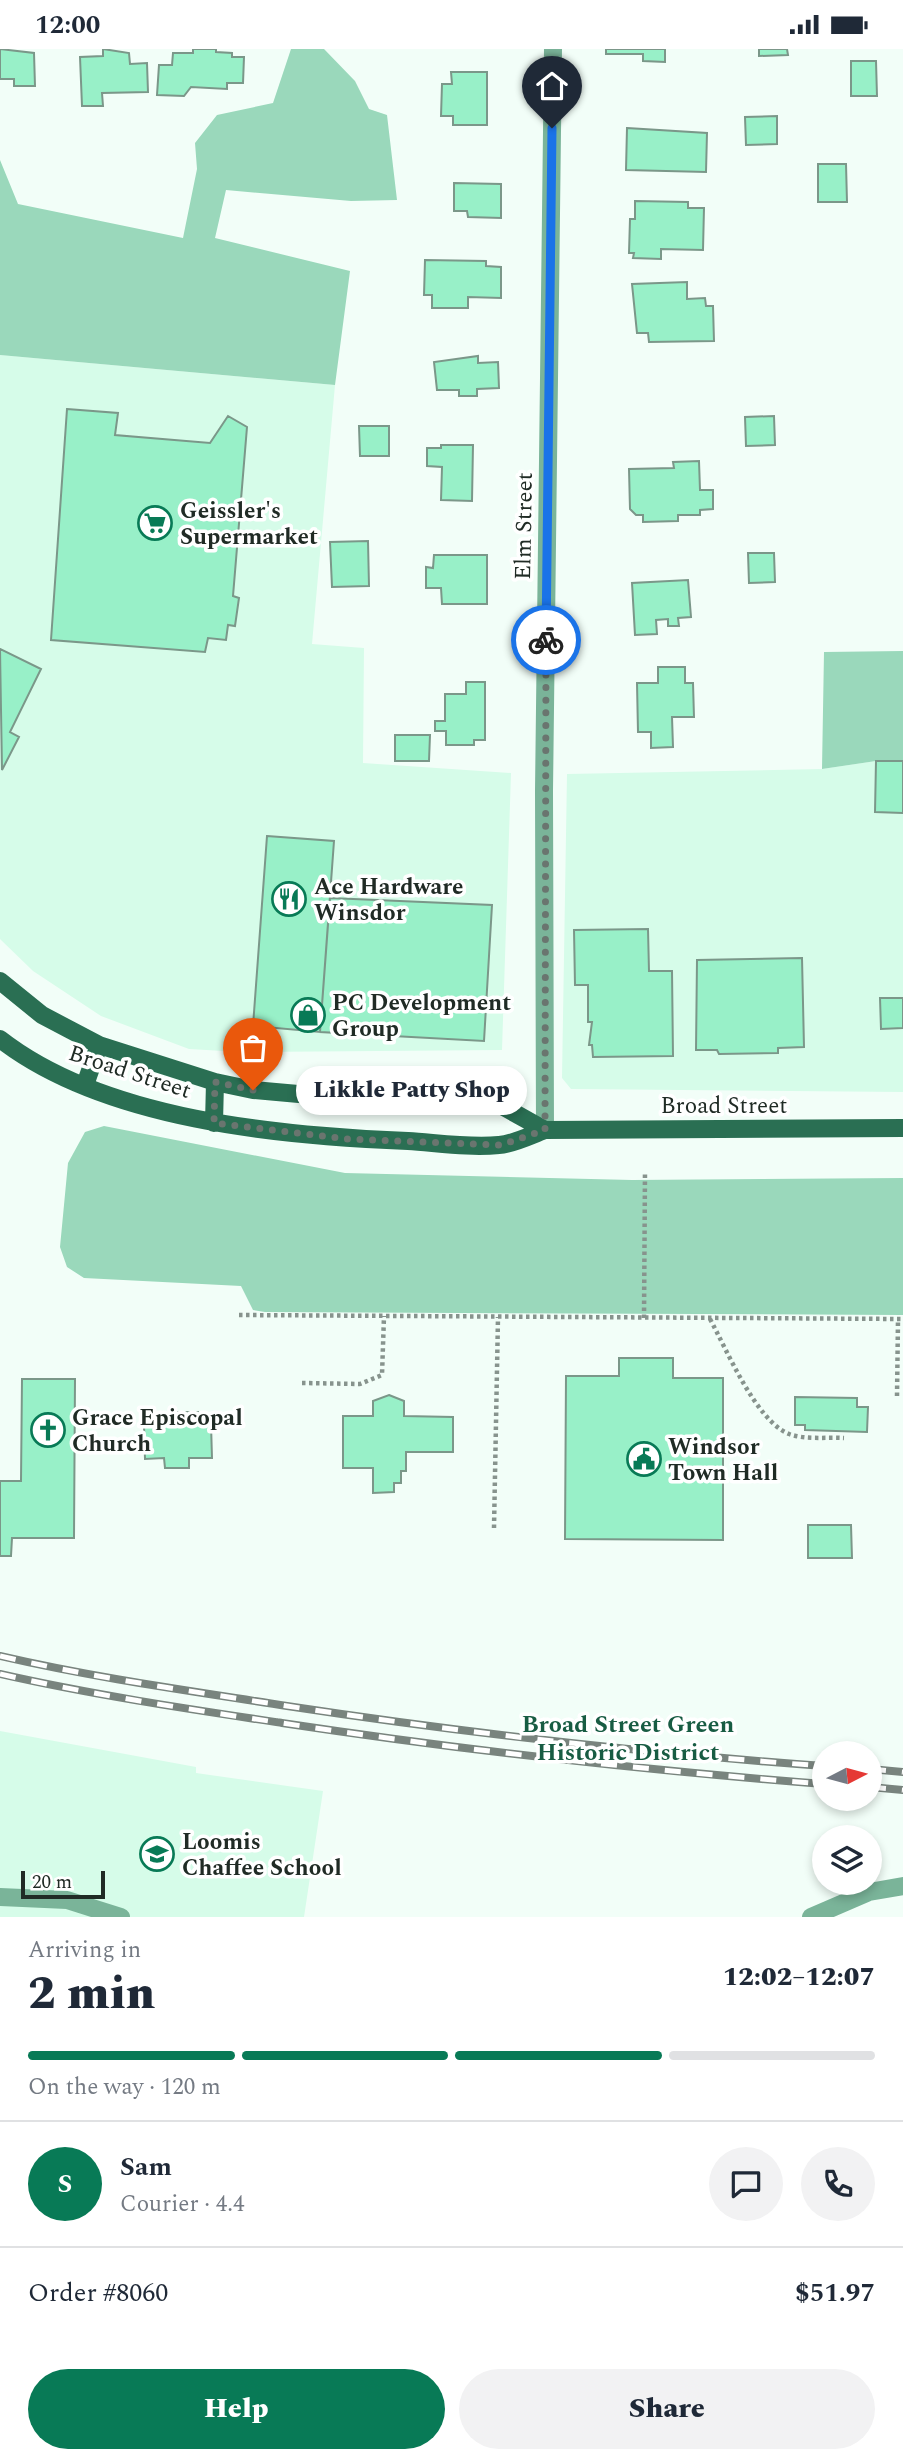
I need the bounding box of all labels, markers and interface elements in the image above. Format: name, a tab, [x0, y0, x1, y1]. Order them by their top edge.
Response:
text: 12:00	[35, 5, 100, 45]
pin	[522, 56, 582, 128]
icon: home	[533, 67, 571, 105]
street label: Elm Street	[506, 472, 543, 580]
place label: Geissler's Supermarket	[180, 494, 318, 555]
supermarket icon: Geissler's Supermarket	[136, 504, 174, 542]
courier	[511, 605, 581, 675]
icon: bike	[527, 621, 565, 659]
place label: Ace Hardware Winsdor	[314, 870, 464, 931]
restaurant icon: Ace Hardware Winsdor	[270, 880, 308, 918]
place label: PC Development Group	[332, 986, 511, 1047]
shop icon: PC Development Group	[289, 996, 327, 1034]
pin	[223, 1018, 283, 1090]
icon: bag	[234, 1029, 272, 1067]
street label: Broad Street	[64, 1036, 195, 1109]
callout: Likkle Patty Shop	[295, 1065, 526, 1115]
text: Likkle Patty Shop	[313, 1073, 510, 1108]
street label: Broad Street	[660, 1089, 788, 1124]
place label: Grace Episcopal Church	[72, 1401, 243, 1462]
church icon: Grace Episcopal Church	[29, 1411, 67, 1449]
place label: Windsor Town Hall	[668, 1430, 778, 1491]
public building icon: Windsor Town Hall	[625, 1440, 663, 1478]
district label: Broad Street Green Historic District	[522, 1707, 735, 1771]
north arrow	[812, 1741, 882, 1811]
map controls	[812, 1741, 882, 1895]
place label: Loomis Chaffee School	[182, 1825, 342, 1886]
button: layers	[812, 1825, 882, 1895]
school or university icon: Loomis Chaffee School	[138, 1835, 176, 1873]
scale bar	[21, 1868, 105, 1900]
text: 20 m	[32, 1868, 72, 1897]
text: Arriving in	[28, 1933, 141, 1968]
text: 12:02–12:07	[723, 1957, 875, 1997]
text: 2 min	[28, 1959, 155, 2029]
text: On the way · 120 m	[28, 2070, 221, 2105]
text: Sam	[120, 2147, 172, 2187]
button: chat	[709, 2147, 783, 2221]
button: phone	[801, 2147, 875, 2221]
text: S	[58, 2164, 72, 2204]
text: Courier · 4.4	[120, 2187, 245, 2222]
text: Order #8060	[28, 2273, 168, 2313]
text: $51.97	[795, 2273, 875, 2313]
button: Help	[28, 2369, 445, 2449]
button: Share	[459, 2369, 875, 2449]

